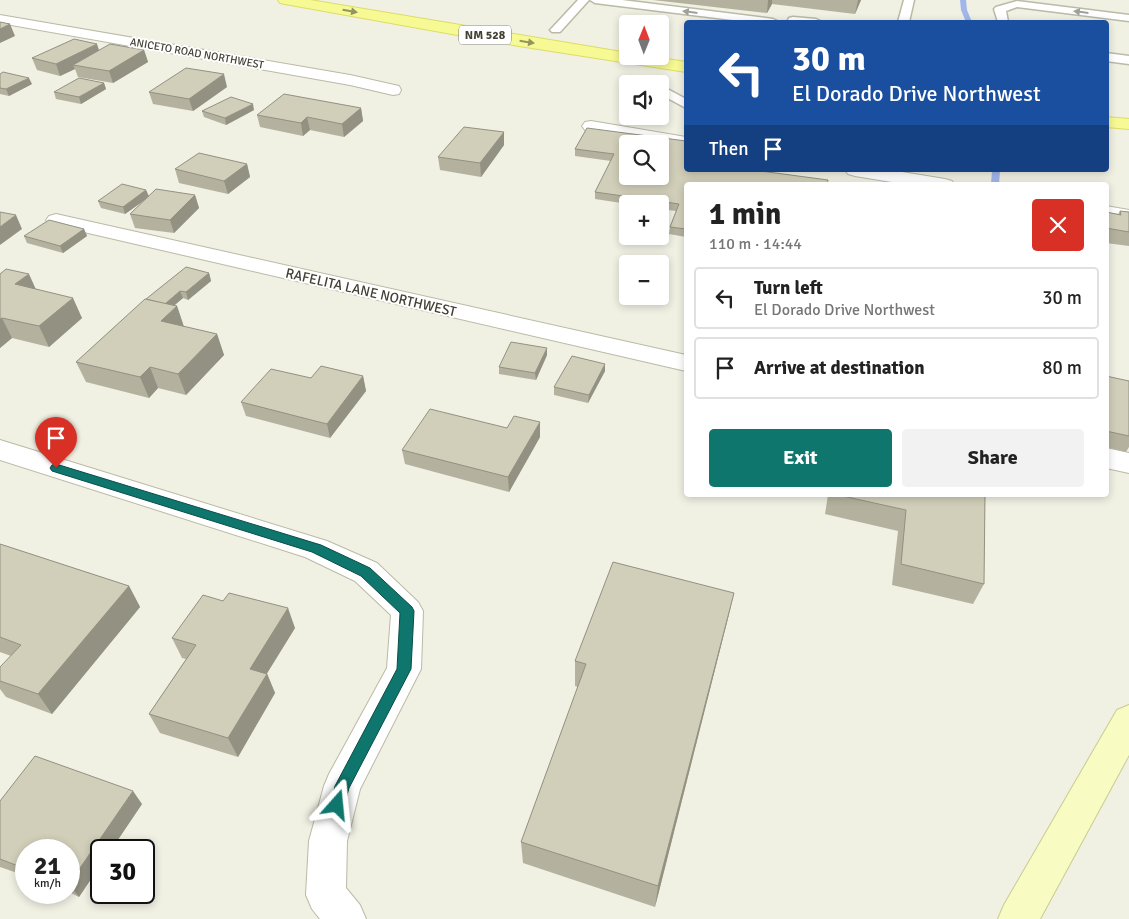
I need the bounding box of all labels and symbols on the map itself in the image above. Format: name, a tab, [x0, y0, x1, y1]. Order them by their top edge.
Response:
one-way arrow	[342, 8, 358, 16]
one-way arrow	[682, 8, 698, 16]
one-way arrow	[1072, 8, 1088, 16]
north arrow	[619, 15, 669, 65]
road number: NM 528	[459, 26, 511, 44]
street label: ANICETO ROAD NORTHWEST	[129, 35, 265, 72]
one-way arrow	[520, 39, 536, 47]
street label: RAFELITA LANE NORTHWEST	[284, 265, 458, 320]
pin	[35, 417, 77, 468]
position arrow	[310, 778, 362, 830]
speed limit sign: 30	[90, 839, 155, 904]

